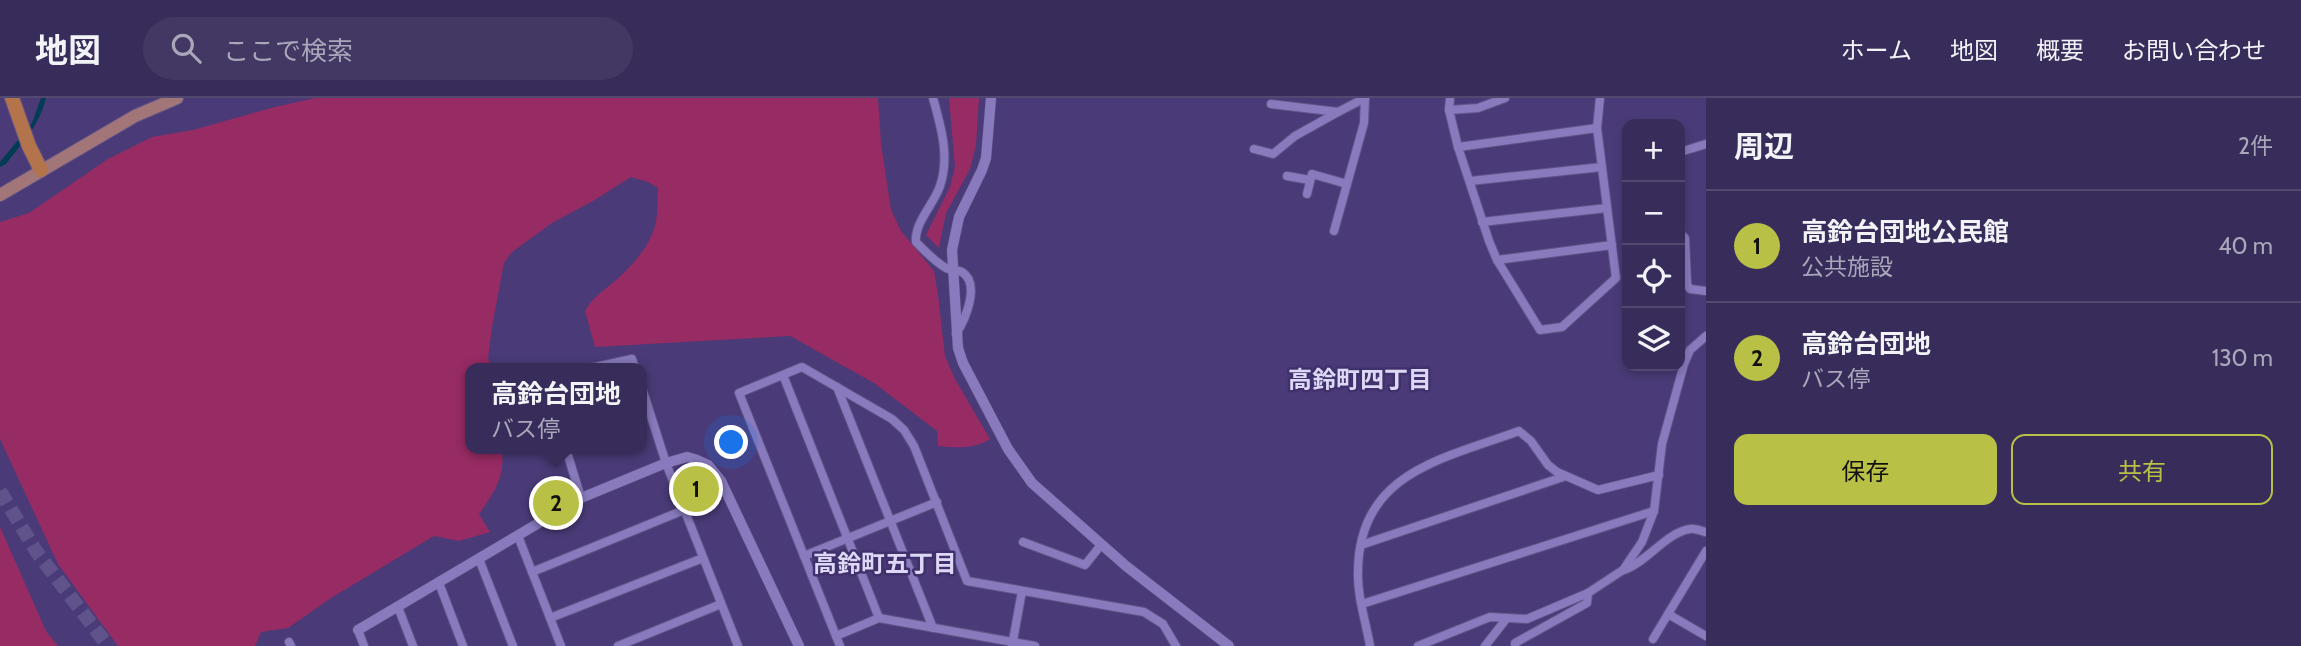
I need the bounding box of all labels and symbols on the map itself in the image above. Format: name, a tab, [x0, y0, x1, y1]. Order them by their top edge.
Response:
district label: 高鈴町四丁目	[1288, 365, 1432, 394]
your location	[714, 425, 748, 459]
pin: 1	[673, 463, 719, 515]
pin: 2	[533, 477, 579, 529]
district label: 高鈴町五丁目	[813, 549, 957, 578]

